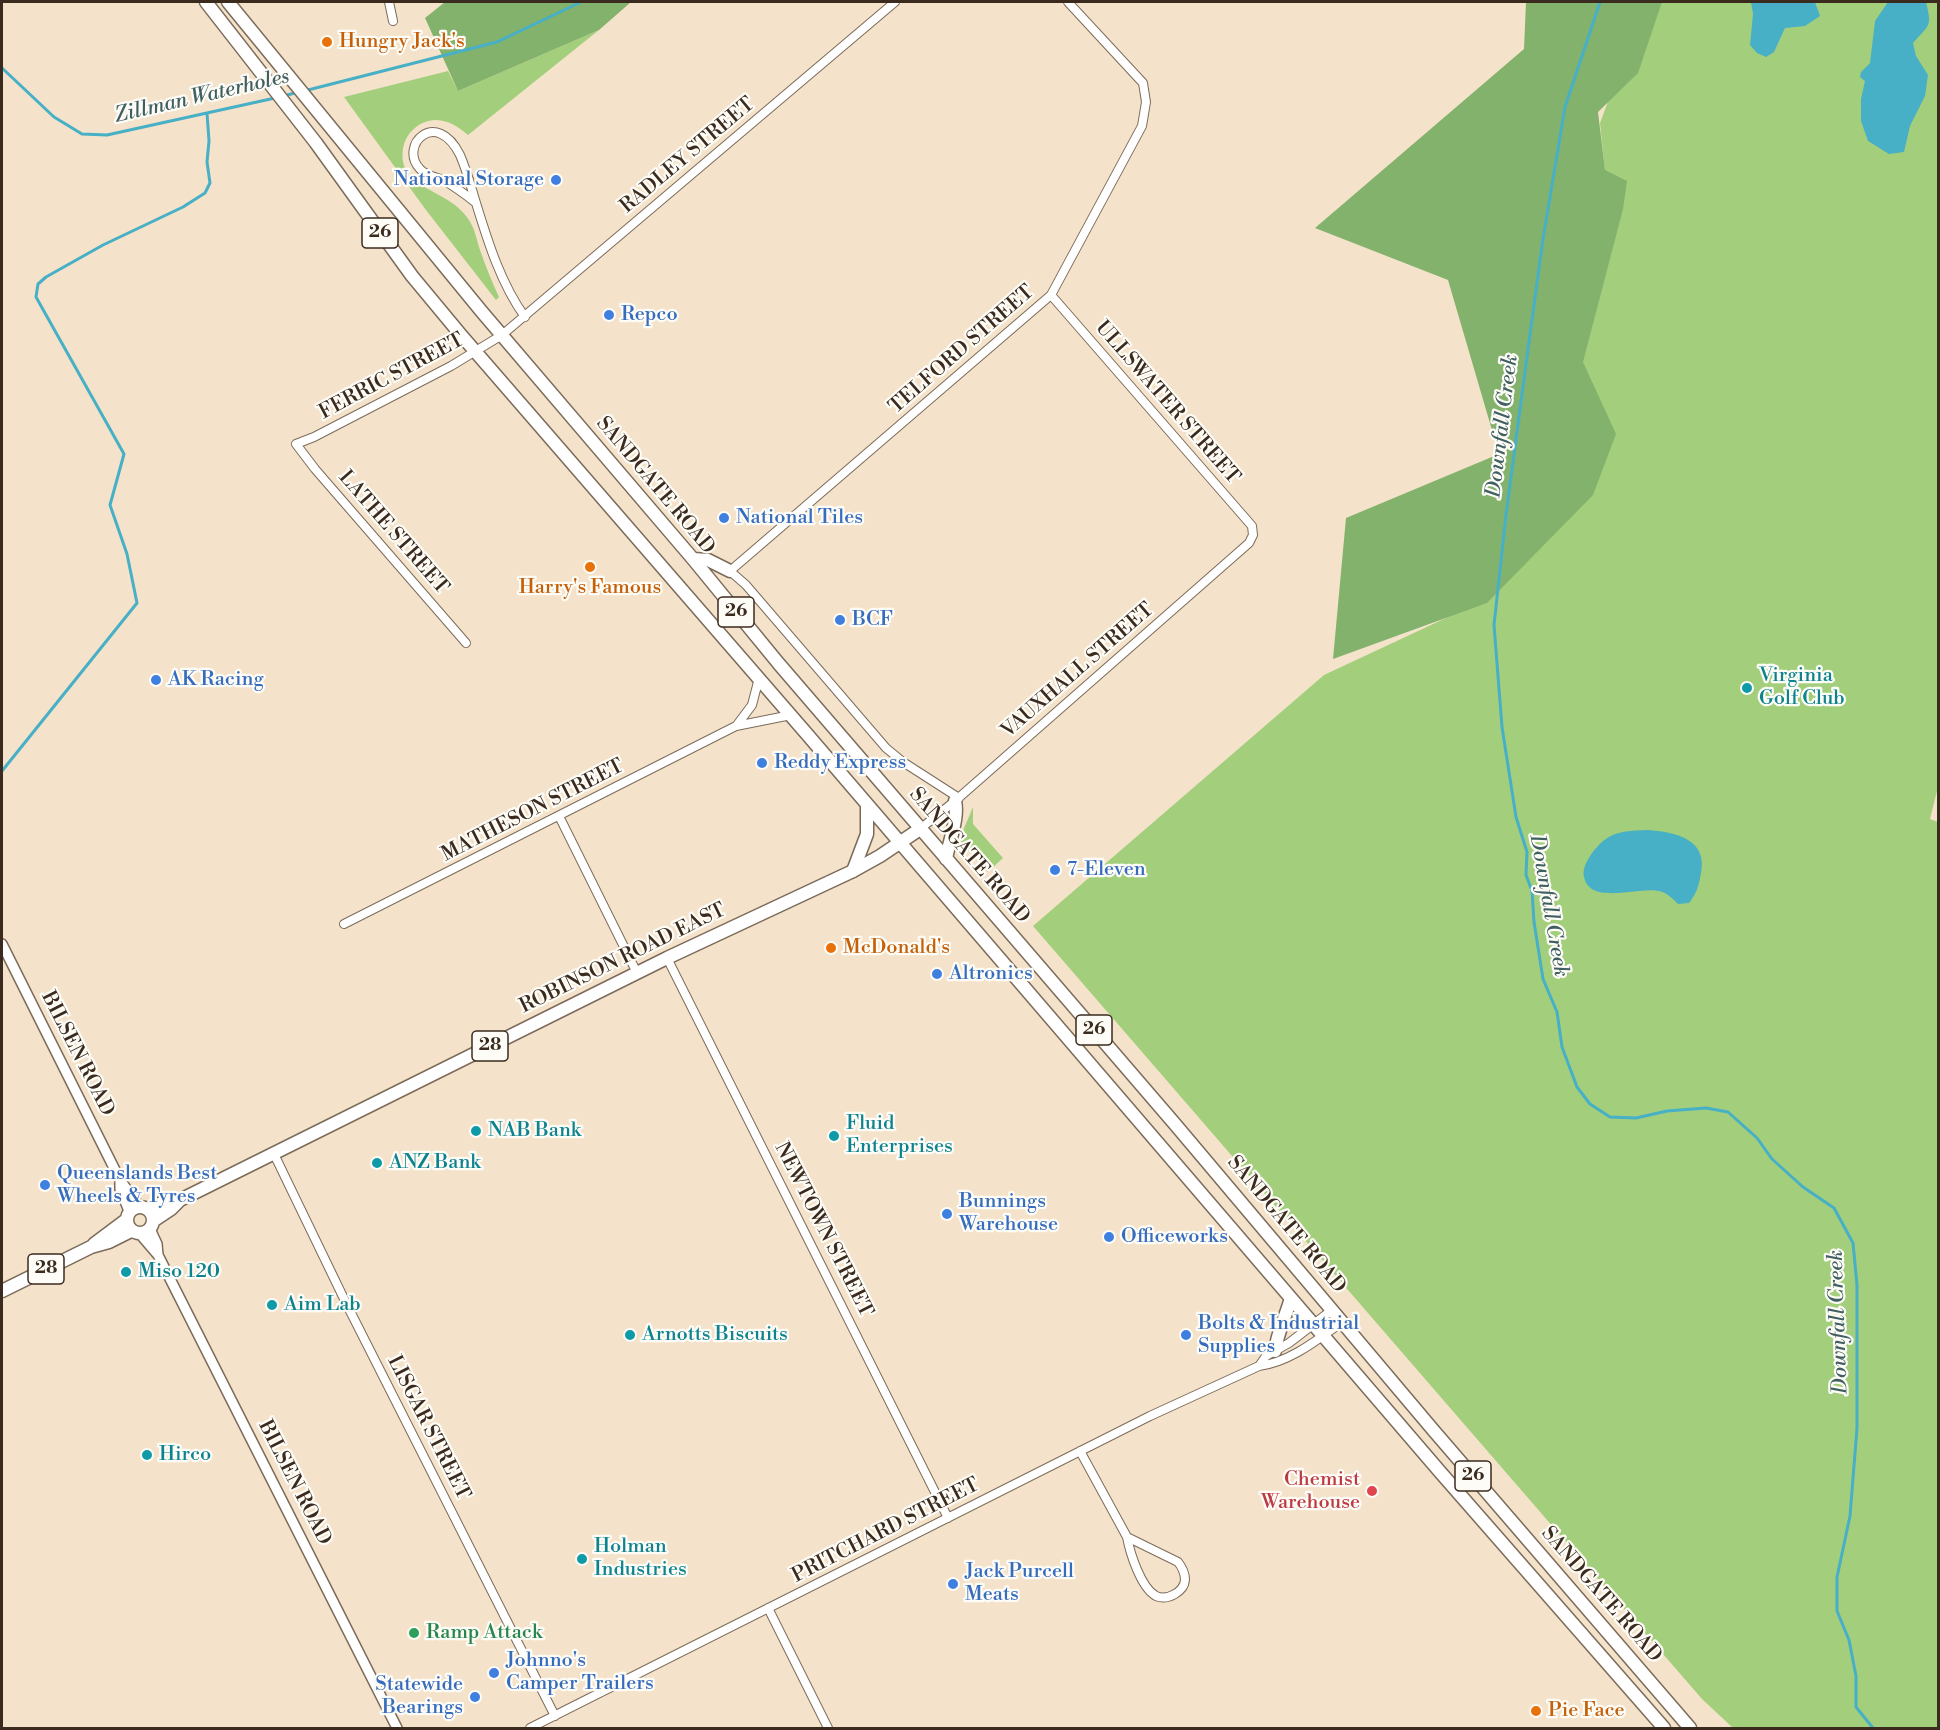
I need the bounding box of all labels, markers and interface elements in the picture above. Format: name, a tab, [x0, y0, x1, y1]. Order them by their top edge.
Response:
place label: Hungry Jack's	[339, 30, 465, 54]
marker: Hungry Jack's	[320, 35, 334, 49]
water label: Zillman Waterholes	[112, 65, 292, 129]
street label: RADLEY STREET	[616, 93, 760, 219]
place label: National Storage	[394, 168, 544, 192]
marker: National Storage	[549, 173, 563, 187]
road number: 26	[362, 218, 398, 248]
street label: TELFORD STREET	[885, 281, 1039, 419]
place label: Repco	[621, 303, 678, 327]
marker: Repco	[602, 308, 616, 322]
street label: ULLSWATER STREET	[1090, 317, 1244, 489]
street label: FERRIC STREET	[315, 329, 469, 425]
water label: Downfall Creek	[1482, 353, 1524, 499]
street label: SANDGATE ROAD	[591, 412, 719, 560]
street label: LATHE STREET	[333, 466, 453, 600]
place label: National Tiles	[736, 506, 863, 530]
marker: National Tiles	[717, 511, 731, 525]
marker: Harry's Famous	[583, 560, 597, 574]
place label: Harry's Famous	[519, 576, 661, 600]
road number: 26	[718, 597, 754, 627]
street label: VAUXHALL STREET	[997, 598, 1159, 744]
place label: BCF	[852, 608, 893, 632]
marker: BCF	[833, 613, 847, 627]
place label: Virginia Golf Club	[1759, 664, 1845, 711]
place label: AK Racing	[168, 668, 264, 692]
marker: AK Racing	[149, 673, 163, 687]
marker: Virginia Golf Club	[1740, 681, 1754, 695]
place label: Reddy Express	[774, 751, 906, 775]
street label: MATHESON STREET	[438, 755, 628, 867]
marker: Reddy Express	[755, 756, 769, 770]
street label: SANDGATE ROAD	[904, 783, 1034, 929]
water label: Downfall Creek	[1523, 833, 1573, 979]
place label: 7-Eleven	[1067, 858, 1146, 882]
marker: 7-Eleven	[1048, 863, 1062, 877]
street label: ROBINSON ROAD EAST	[516, 899, 730, 1019]
place label: McDonald's	[843, 936, 950, 960]
marker: McDonald's	[824, 941, 838, 955]
place label: Altronics	[949, 962, 1033, 986]
marker: Altronics	[930, 967, 944, 981]
street label: BILSEN ROAD	[35, 988, 119, 1120]
road number: 26	[1076, 1015, 1112, 1045]
road number: 28	[472, 1031, 508, 1061]
place label: Fluid Enterprises	[846, 1112, 953, 1159]
place label: NAB Bank	[488, 1119, 581, 1143]
marker: NAB Bank	[469, 1124, 483, 1138]
marker: Fluid Enterprises	[827, 1129, 841, 1143]
street label: NEWTOWN STREET	[769, 1139, 877, 1321]
place label: ANZ Bank	[389, 1151, 481, 1175]
street label: SANDGATE ROAD	[1222, 1151, 1350, 1299]
marker: ANZ Bank	[370, 1156, 384, 1170]
place label: Queenslands Best Wheels & Tyres	[57, 1162, 217, 1209]
marker: Queenslands Best Wheels & Tyres	[38, 1178, 52, 1192]
place label: Bunnings Warehouse	[959, 1190, 1058, 1237]
marker: Bunnings Warehouse	[940, 1207, 954, 1221]
place label: Officeworks	[1121, 1225, 1228, 1249]
marker: Officeworks	[1102, 1230, 1116, 1244]
water label: Downfall Creek	[1824, 1249, 1854, 1395]
road number: 28	[28, 1254, 64, 1284]
place label: Miso 120	[138, 1260, 220, 1284]
marker: Miso 120	[119, 1265, 133, 1279]
place label: Aim Lab	[284, 1293, 361, 1317]
marker: Aim Lab	[265, 1298, 279, 1312]
place label: Bolts & Industrial Supplies	[1198, 1312, 1359, 1359]
place label: Arnotts Biscuits	[642, 1323, 788, 1347]
marker: Arnotts Biscuits	[623, 1328, 637, 1342]
marker: Bolts & Industrial Supplies	[1179, 1328, 1193, 1342]
street label: LISGAR STREET	[381, 1352, 475, 1504]
street label: BILSEN ROAD	[252, 1417, 336, 1549]
place label: Hirco	[159, 1443, 211, 1467]
marker: Hirco	[140, 1448, 154, 1462]
road number: 26	[1455, 1461, 1491, 1491]
place label: Chemist Warehouse	[1261, 1468, 1360, 1515]
street label: PRITCHARD STREET	[788, 1473, 984, 1589]
marker: Chemist Warehouse	[1365, 1484, 1379, 1498]
street label: SANDGATE ROAD	[1536, 1522, 1666, 1668]
place label: Holman Industries	[594, 1535, 687, 1582]
marker: Holman Industries	[575, 1552, 589, 1566]
place label: Jack Purcell Meats	[965, 1560, 1074, 1607]
marker: Jack Purcell Meats	[946, 1577, 960, 1591]
place label: Ramp Attack	[426, 1621, 542, 1645]
marker: Ramp Attack	[407, 1626, 421, 1640]
place label: Johnno's Camper Trailers	[506, 1649, 654, 1696]
marker: Johnno's Camper Trailers	[487, 1666, 501, 1680]
place label: Statewide Bearings	[375, 1673, 463, 1720]
marker: Statewide Bearings	[468, 1690, 482, 1704]
place label: Pie Face	[1548, 1699, 1625, 1723]
marker: Pie Face	[1529, 1704, 1543, 1718]

